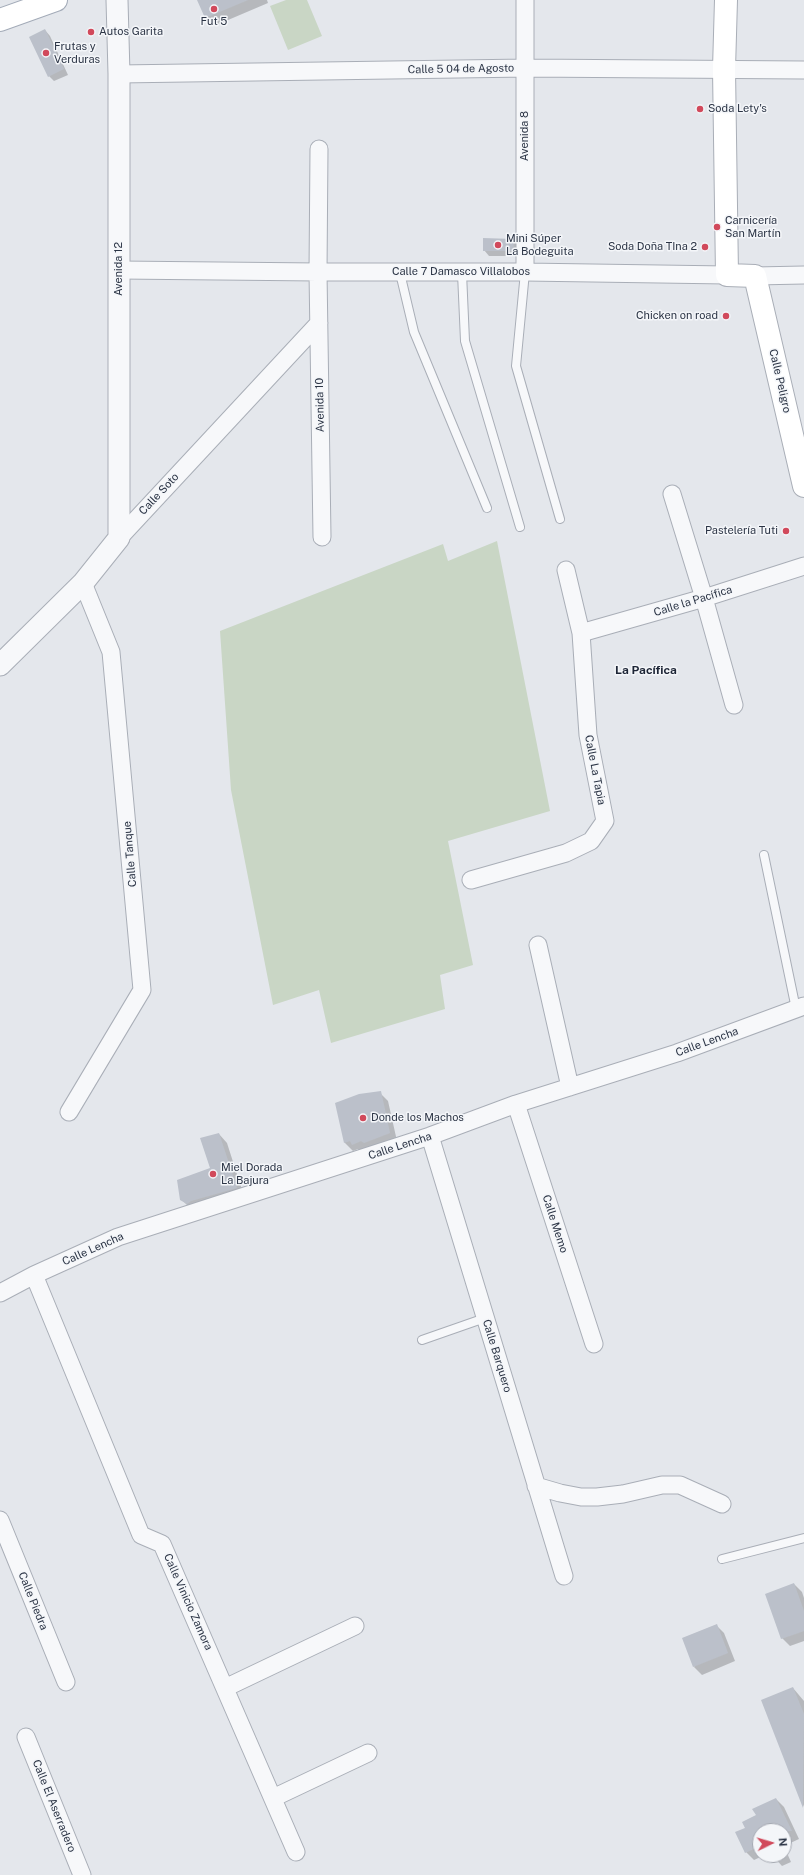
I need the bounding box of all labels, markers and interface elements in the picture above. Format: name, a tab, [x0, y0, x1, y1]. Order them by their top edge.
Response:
marker: Fut 5	[209, 4, 219, 14]
place label: Fut 5	[201, 15, 227, 29]
place label: Autos Garita	[99, 25, 163, 39]
marker: Autos Garita	[86, 27, 96, 37]
place label: Frutas y Verduras	[54, 40, 100, 66]
marker: Frutas y Verduras	[41, 48, 51, 58]
street label: Calle 5 04 de Agosto	[408, 61, 514, 77]
place label: Soda Lety's	[708, 102, 767, 116]
marker: Soda Lety's	[695, 104, 705, 114]
street label: Avenida 8	[518, 111, 532, 161]
place label: Carnicería San Martín	[725, 214, 781, 240]
marker: Carnicería San Martín	[712, 222, 722, 232]
place label: Mini Súper La Bodeguita	[506, 232, 574, 258]
marker: Mini Súper La Bodeguita	[493, 240, 503, 250]
place label: Soda Doña TIna 2	[608, 240, 697, 254]
street label: Avenida 12	[112, 242, 126, 296]
marker: Soda Doña TIna 2	[700, 242, 710, 252]
street label: Calle 7 Damasco Villalobos	[392, 265, 530, 279]
place label: Chicken on road	[636, 309, 718, 323]
marker: Chicken on road	[721, 311, 731, 321]
street label: Calle Peligro	[766, 348, 794, 414]
street label: Avenida 10	[313, 378, 327, 432]
street label: Calle Soto	[136, 470, 182, 518]
place label: Pastelería Tuti	[705, 524, 778, 538]
marker: Pastelería Tuti	[781, 526, 791, 536]
street label: Calle la Pacífica	[652, 583, 734, 619]
district label: La Pacífica	[615, 663, 677, 677]
street label: Calle La Tapia	[582, 734, 608, 806]
street label: Calle Tanque	[121, 820, 139, 888]
street label: Calle Lencha	[674, 1025, 740, 1059]
place label: Donde los Machos	[371, 1111, 464, 1125]
marker: Donde los Machos	[358, 1113, 368, 1123]
street label: Calle Lencha	[367, 1130, 433, 1162]
place label: Miel Dorada La Bajura	[221, 1161, 282, 1187]
marker: Miel Dorada La Bajura	[208, 1169, 218, 1179]
street label: Calle Memo	[539, 1193, 571, 1255]
street label: Calle Lencha	[60, 1230, 126, 1268]
street label: Calle Barquero	[480, 1318, 514, 1394]
street label: Calle Vinicio Zamora	[161, 1552, 215, 1652]
street label: Calle Piedra	[15, 1570, 51, 1632]
street label: Calle El Aserradero	[29, 1758, 79, 1854]
north arrow	[752, 1823, 792, 1863]
text: N	[777, 1837, 789, 1847]

